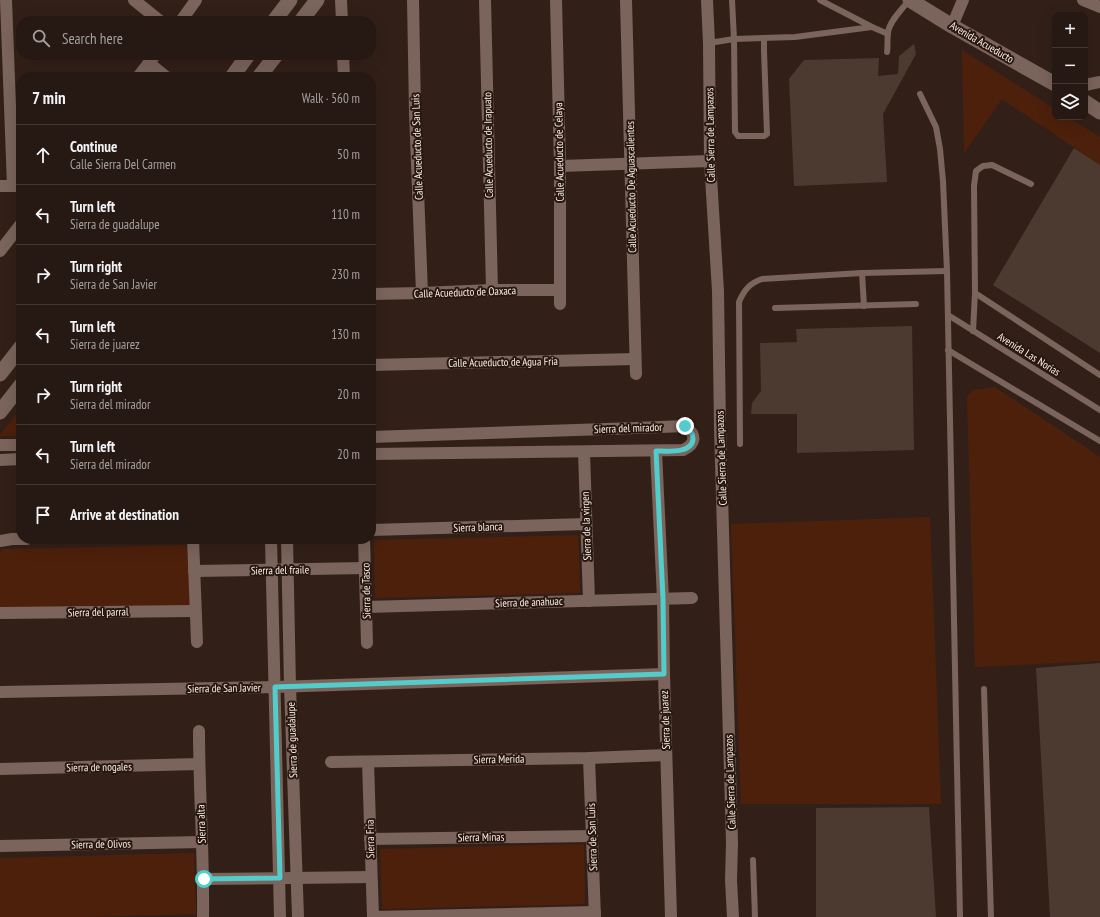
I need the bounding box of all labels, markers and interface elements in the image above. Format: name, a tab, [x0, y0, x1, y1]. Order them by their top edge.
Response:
map controls	[1052, 12, 1088, 120]
button: +	[1052, 12, 1088, 48]
search box	[16, 16, 376, 60]
street label: Avenida Acueducto	[948, 18, 1017, 66]
icon: search	[30, 27, 52, 49]
text: Search here	[62, 29, 123, 48]
button: −	[1052, 48, 1088, 84]
button: layers	[1052, 84, 1088, 120]
text: 7 min	[32, 87, 66, 109]
street label: Calle Sierra de Lampazos	[702, 87, 718, 183]
text: Walk · 560 m	[302, 90, 360, 107]
street label: Calle Acueducto de Irapuato	[480, 92, 496, 198]
street label: Calle Acueducto de San Luis	[408, 94, 426, 200]
street label: Calle Acueducto de Celaya	[551, 102, 567, 202]
street label: Calle Acueducto De Aguascalientes	[623, 121, 639, 253]
text: Continue	[70, 137, 117, 156]
icon: ahead	[32, 144, 54, 166]
text: 50 m	[337, 146, 360, 163]
text: Calle Sierra Del Carmen	[70, 156, 176, 173]
text: Turn left	[70, 197, 115, 216]
icon: left	[32, 204, 54, 226]
text: 110 m	[331, 206, 360, 223]
text: Sierra de guadalupe	[70, 216, 160, 233]
text: Turn right	[70, 257, 122, 276]
icon: right	[32, 264, 54, 286]
text: 230 m	[331, 266, 360, 283]
text: Sierra de San Javier	[70, 276, 157, 293]
street label: Calle Acueducto de Oaxaca	[414, 283, 516, 301]
text: Turn left	[70, 317, 115, 336]
icon: left	[32, 324, 54, 346]
text: 130 m	[331, 326, 360, 343]
street label: Avenida Las Norias	[995, 329, 1063, 379]
text: Sierra de juarez	[70, 336, 140, 353]
street label: Calle Acueducto de Agua Fria	[448, 354, 558, 370]
text: Turn right	[70, 377, 122, 396]
icon: right	[32, 384, 54, 406]
text: 20 m	[337, 386, 360, 403]
text: Sierra del mirador	[70, 396, 150, 413]
street label: Calle Sierra de Lampazos	[712, 410, 730, 506]
route end	[676, 417, 694, 435]
street label: Sierra del mirador	[594, 420, 662, 436]
text: Turn left	[70, 437, 115, 456]
icon: left	[32, 444, 54, 466]
text: 20 m	[337, 446, 360, 463]
text: Sierra del mirador	[70, 456, 150, 473]
street label: Sierra de la virgen	[578, 491, 594, 561]
icon: arrive	[32, 504, 54, 526]
text: Arrive at destination	[70, 505, 179, 524]
street label: Sierra blanca	[453, 519, 503, 535]
street label: Sierra del fraile	[251, 562, 310, 578]
street label: Sierra de Tasco	[359, 562, 373, 619]
street label: Sierra de anahuac	[495, 594, 563, 610]
street label: Sierra del parral	[67, 604, 129, 620]
street label: Sierra de San Javier	[187, 680, 261, 696]
street label: Sierra de juarez	[657, 690, 673, 750]
street label: Sierra de guadalupe	[284, 701, 300, 778]
street label: Calle Sierra de Lampazos	[721, 734, 739, 830]
street label: Sierra Merida	[474, 752, 524, 766]
street label: Sierra de nogales	[66, 759, 132, 775]
street label: Sierra de San Luis	[584, 803, 600, 871]
street label: Sierra alta	[193, 804, 209, 844]
street label: Sierra Fria	[363, 820, 377, 858]
street label: Sierra Minas	[458, 830, 505, 844]
street label: Sierra de Olivos	[71, 836, 131, 852]
route start	[195, 870, 213, 888]

